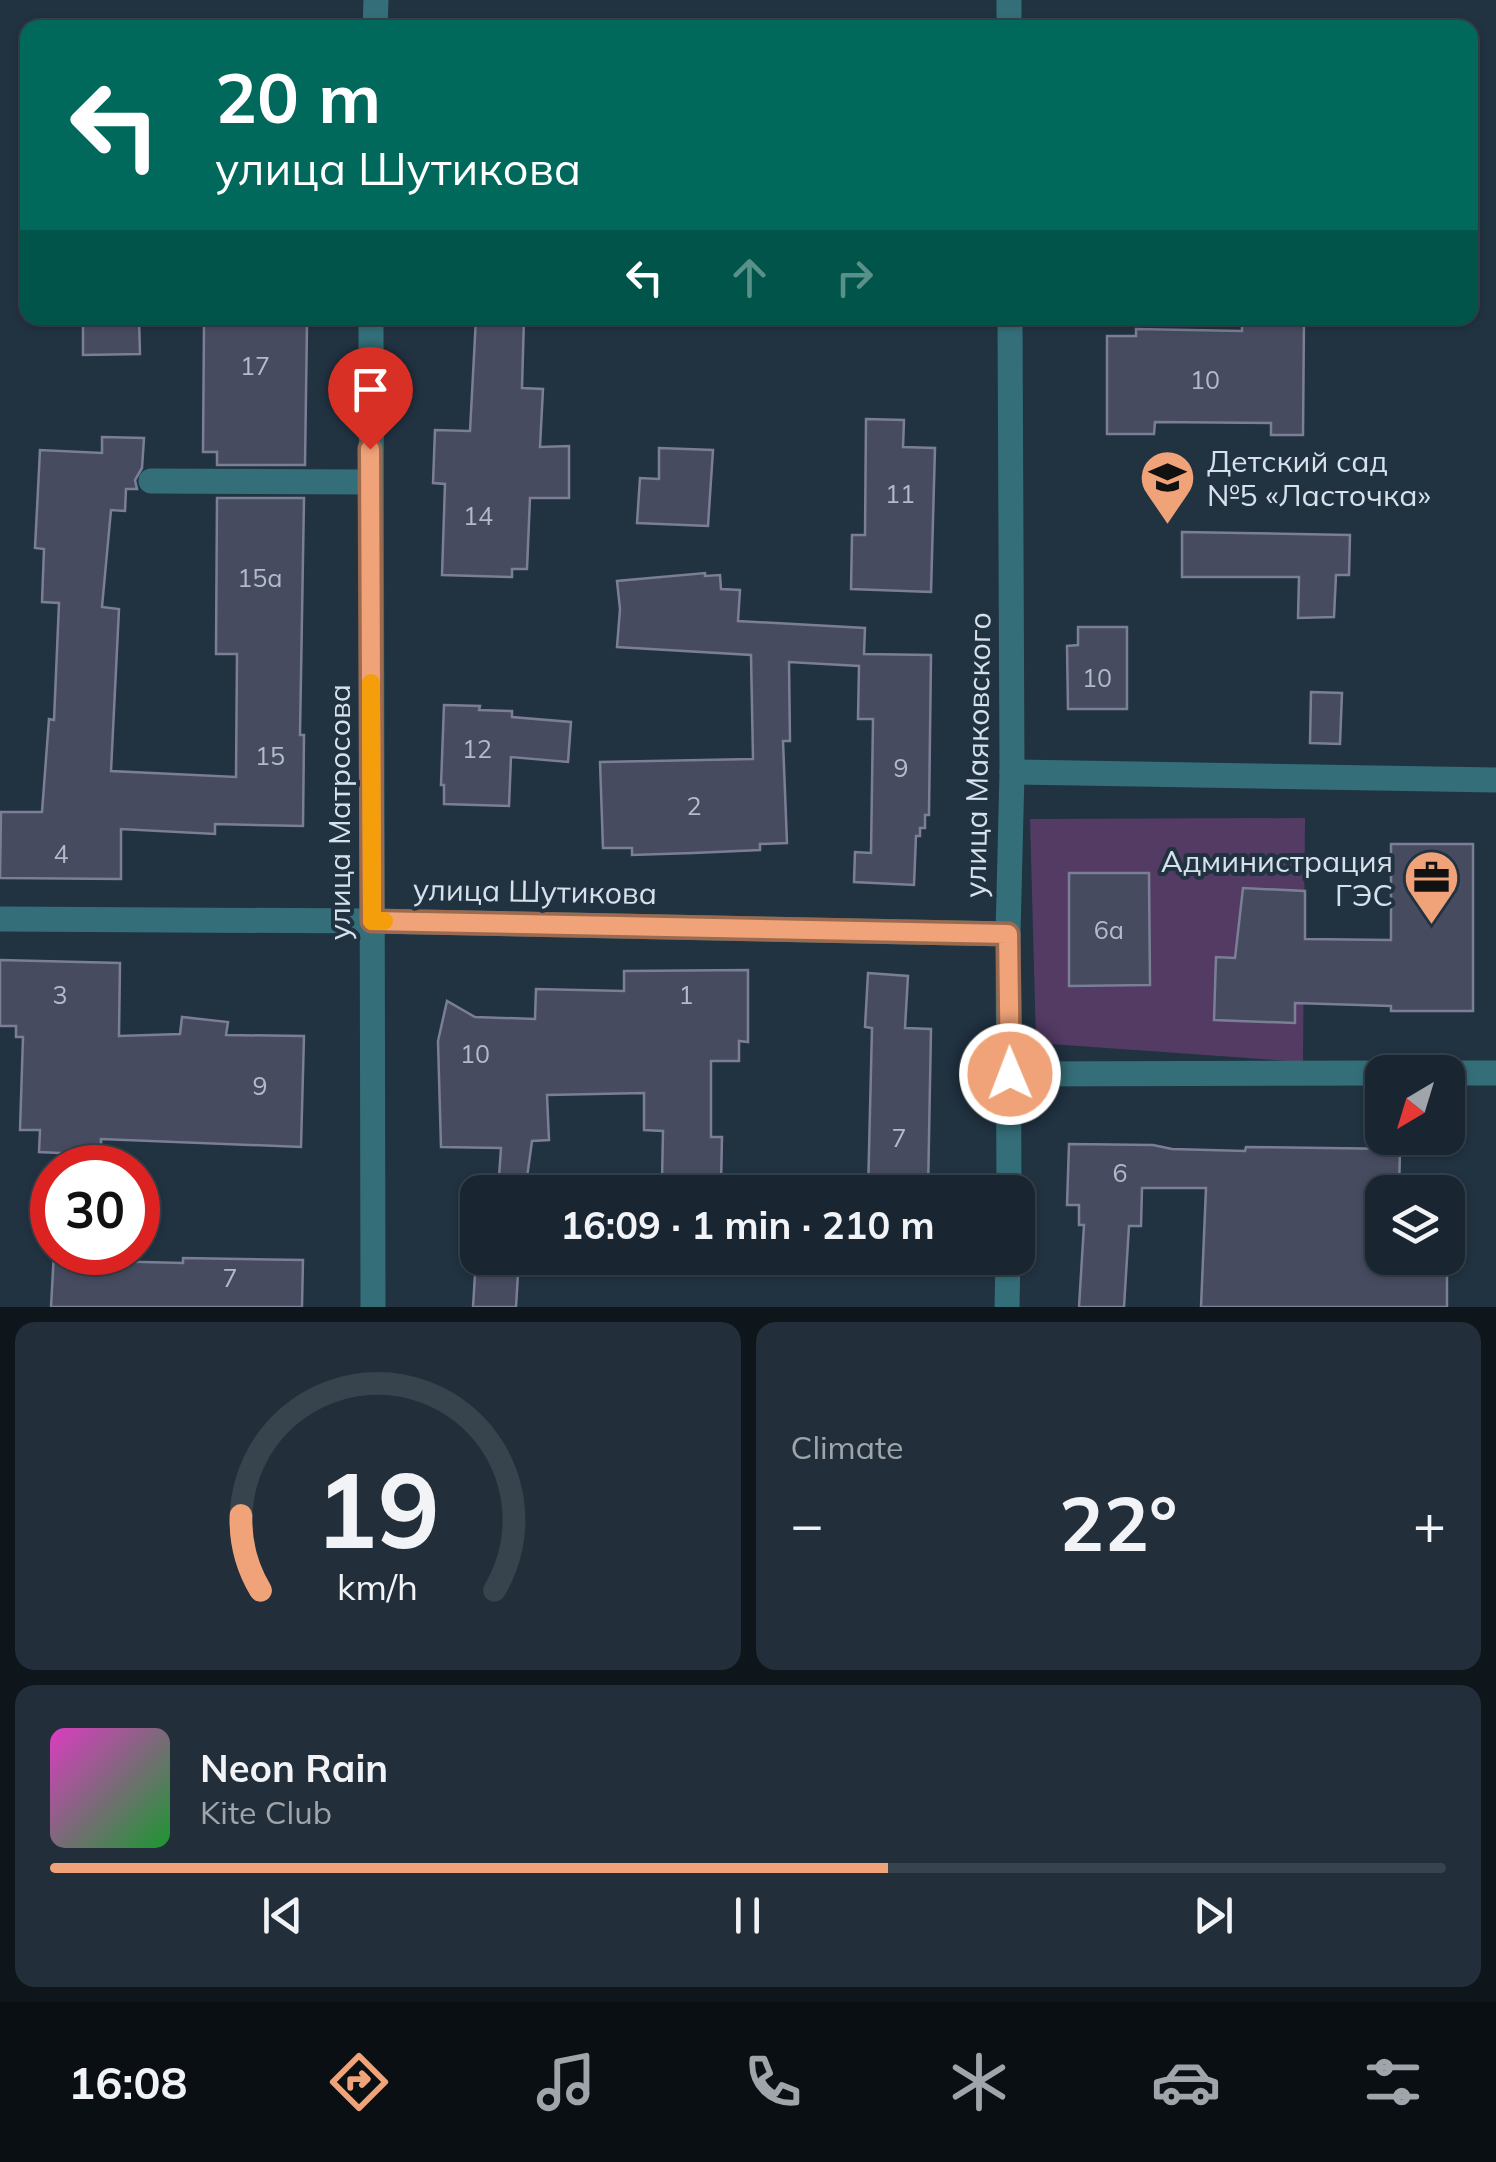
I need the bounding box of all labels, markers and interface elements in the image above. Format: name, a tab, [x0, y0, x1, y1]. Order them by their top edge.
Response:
text: 20 m	[215, 53, 381, 141]
icon: left	[50, 60, 180, 190]
text: улица Шутикова	[215, 140, 581, 196]
icon: left	[617, 250, 672, 305]
icon: ahead	[722, 250, 777, 305]
icon: right	[827, 250, 882, 305]
pin	[328, 347, 413, 450]
house number: 17	[240, 350, 270, 381]
icon: arrive	[343, 362, 398, 417]
house number: 10	[1190, 364, 1220, 395]
place label: Детский сад №5 «Ласточка»	[1207, 442, 1431, 514]
school or university icon: Детский сад №5 «Ласточка»	[1138, 448, 1198, 527]
house number: 11	[885, 478, 915, 509]
house number: 14	[463, 500, 493, 531]
house number: 15а	[237, 562, 283, 593]
street label: улица Маяковского	[956, 612, 998, 898]
house number: 10	[1082, 662, 1112, 693]
street label: улица Матросова	[320, 684, 358, 940]
house number: 12	[462, 733, 492, 764]
house number: 15	[255, 740, 285, 771]
house number: 9	[893, 752, 909, 783]
house number: 2	[686, 790, 702, 821]
house number: 4	[53, 838, 69, 869]
place label: Администрация ГЭС	[1161, 842, 1393, 914]
office icon: Администрация ГЭС	[1402, 848, 1462, 927]
street label: улица Шутикова	[413, 870, 657, 912]
house number: 6а	[1094, 914, 1124, 945]
house number: 3	[52, 979, 68, 1010]
house number: 1	[678, 979, 694, 1010]
position arrow	[958, 1022, 1062, 1126]
house number: 10	[460, 1038, 490, 1069]
north arrow	[1365, 1055, 1465, 1155]
map controls	[1365, 1055, 1465, 1275]
house number: 9	[252, 1070, 268, 1101]
house number: 7	[891, 1122, 907, 1153]
speed limit sign: 30	[30, 1145, 160, 1275]
house number: 6	[1112, 1157, 1128, 1188]
button: layers	[1365, 1175, 1465, 1275]
text: 16:09 · 1 min · 210 m	[560, 1201, 935, 1249]
house number: 7	[222, 1262, 238, 1293]
text: Climate	[791, 1427, 903, 1467]
text: 19	[315, 1443, 440, 1574]
text: 22°	[1059, 1476, 1177, 1570]
text: −	[791, 1489, 824, 1558]
text: +	[1413, 1489, 1446, 1558]
text: km/h	[337, 1564, 418, 1609]
text: Neon Rain	[200, 1744, 388, 1792]
text: Kite Club	[200, 1792, 332, 1832]
icon: previous	[255, 1888, 310, 1943]
icon: pause	[720, 1888, 775, 1943]
icon: next	[1186, 1888, 1241, 1943]
icon: directions	[324, 2047, 394, 2117]
icon: music	[531, 2047, 601, 2117]
icon: phone	[738, 2047, 808, 2117]
icon: climate	[944, 2047, 1014, 2117]
icon: car	[1151, 2047, 1221, 2117]
icon: filters	[1358, 2047, 1428, 2117]
text: 16:08	[68, 2054, 188, 2110]

